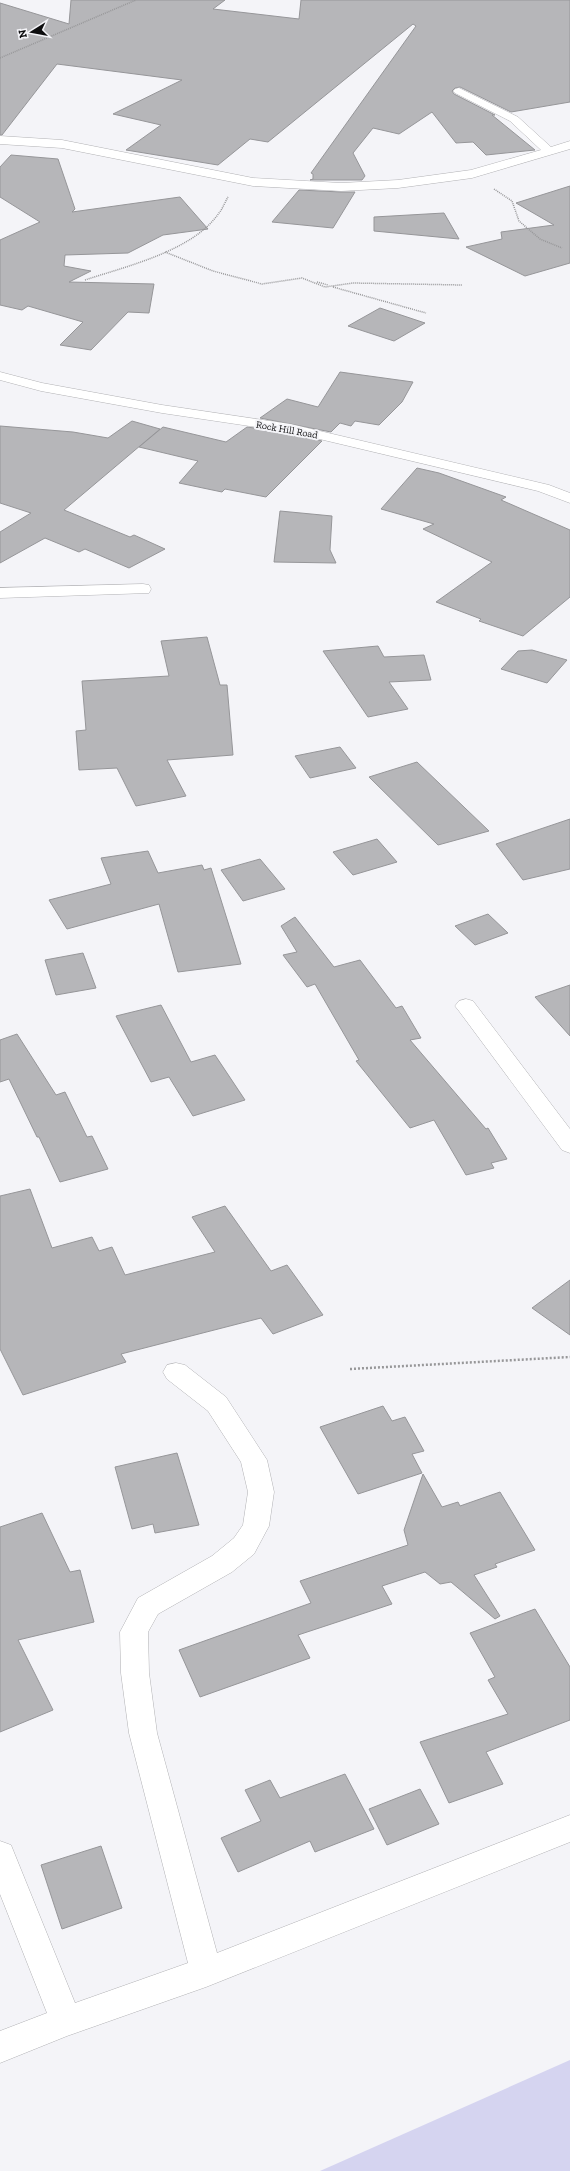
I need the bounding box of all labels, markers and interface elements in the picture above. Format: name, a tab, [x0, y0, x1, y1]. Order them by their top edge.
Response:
north arrow	[12, 12, 52, 52]
text: N	[15, 28, 30, 39]
street label: Rock Hill Road	[255, 419, 319, 441]

